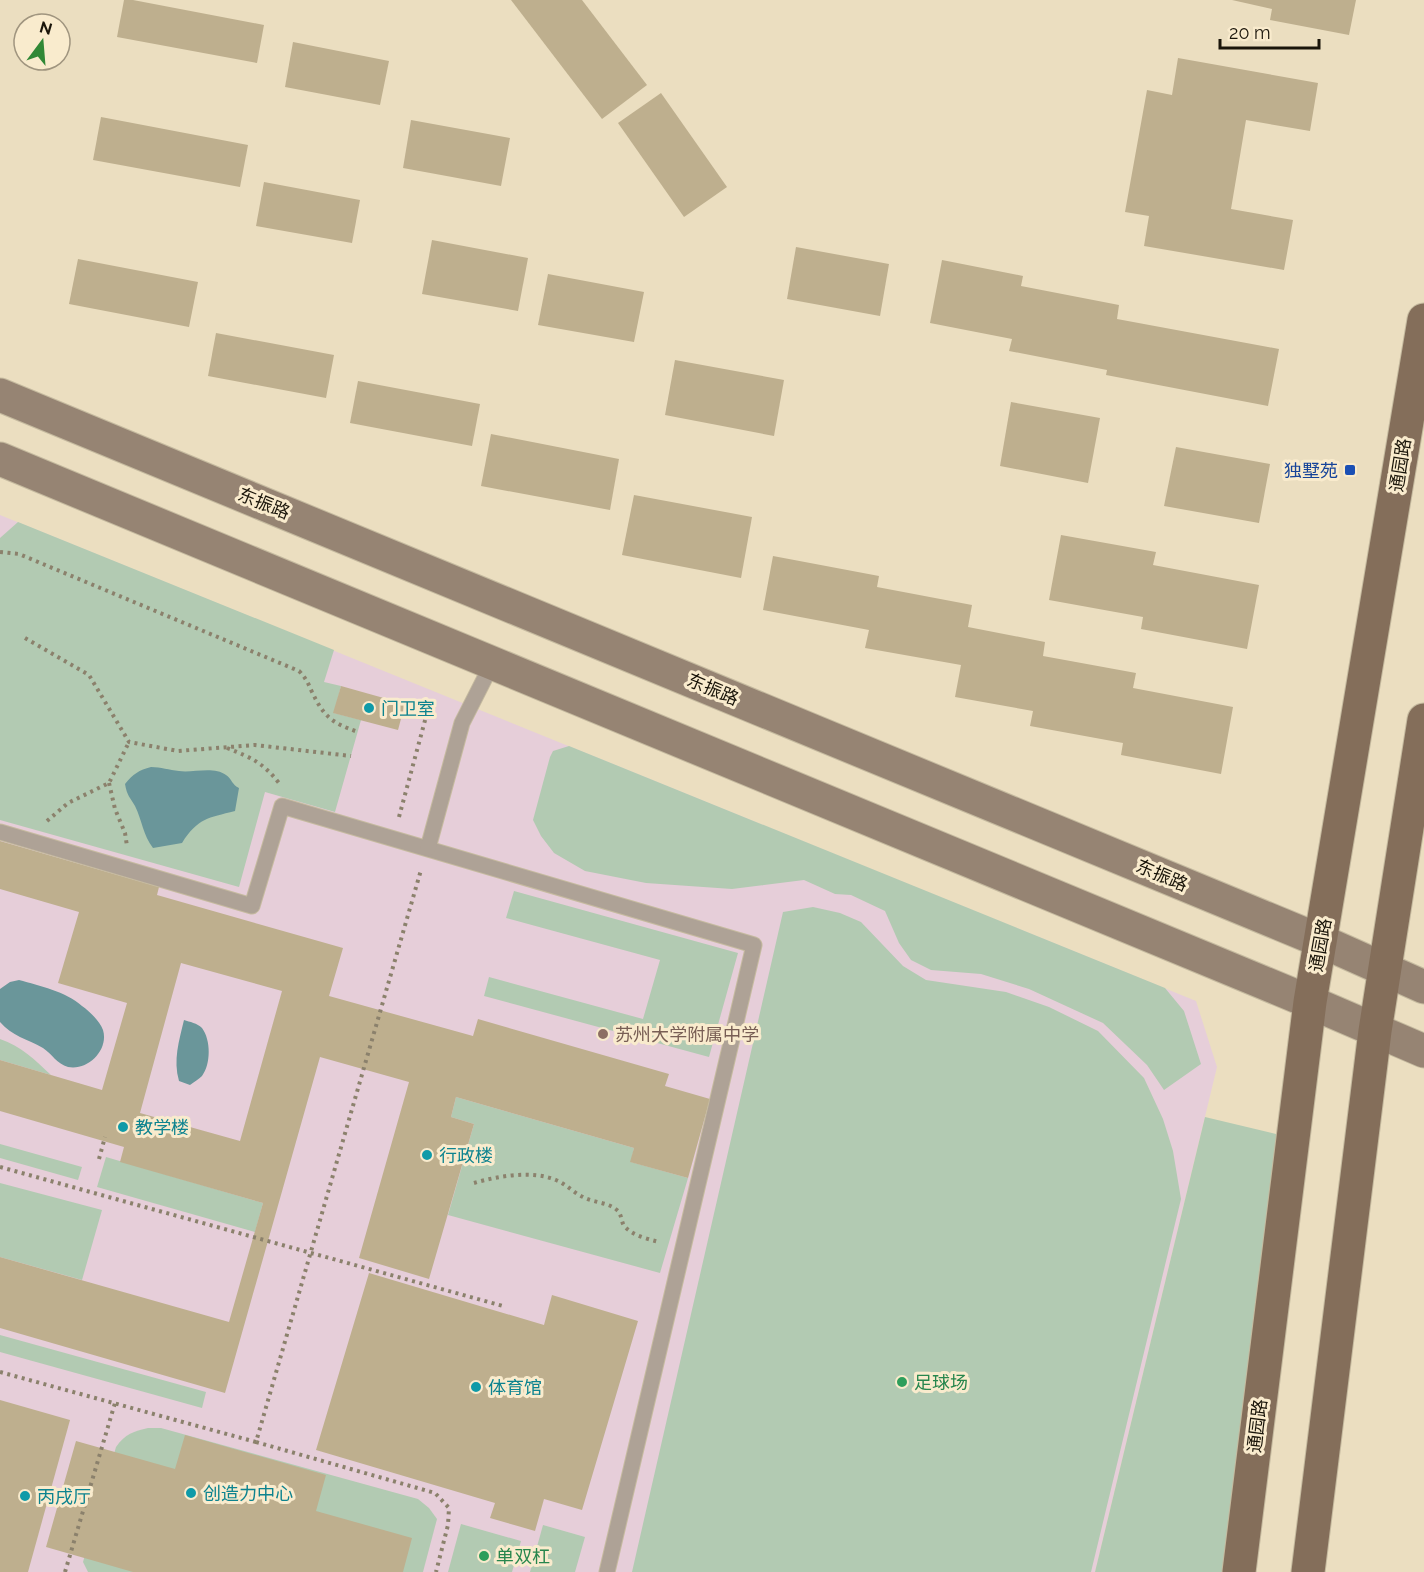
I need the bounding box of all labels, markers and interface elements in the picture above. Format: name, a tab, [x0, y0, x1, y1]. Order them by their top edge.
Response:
north arrow	[12, 12, 72, 72]
scale bar	[1220, 12, 1319, 50]
text: N	[38, 17, 54, 39]
text: 20 m	[1229, 22, 1271, 43]
street label: 通园路	[1385, 437, 1415, 493]
place label: 独墅苑	[1284, 460, 1338, 481]
marker: 独墅苑	[1343, 463, 1357, 477]
street label: 东振路	[235, 483, 293, 523]
street label: 东振路	[684, 669, 742, 709]
place label: 门卫室	[381, 698, 435, 719]
marker: 门卫室	[362, 701, 376, 715]
street label: 东振路	[1133, 855, 1191, 895]
street label: 通园路	[1305, 917, 1335, 973]
place label: 苏州大学附属中学	[615, 1024, 759, 1045]
marker: 苏州大学附属中学	[596, 1027, 610, 1041]
place label: 教学楼	[135, 1117, 189, 1138]
marker: 教学楼	[116, 1120, 130, 1134]
place label: 行政楼	[439, 1145, 493, 1166]
marker: 行政楼	[420, 1148, 434, 1162]
place label: 足球场	[914, 1372, 968, 1393]
marker: 足球场	[895, 1375, 909, 1389]
place label: 体育馆	[488, 1377, 542, 1398]
marker: 体育馆	[469, 1380, 483, 1394]
street label: 通园路	[1243, 1398, 1271, 1454]
place label: 创造力中心	[203, 1483, 293, 1504]
place label: 丙戌厅	[37, 1486, 91, 1507]
marker: 创造力中心	[184, 1486, 198, 1500]
marker: 丙戌厅	[18, 1489, 32, 1503]
place label: 单双杠	[496, 1546, 550, 1567]
marker: 单双杠	[477, 1549, 491, 1563]

